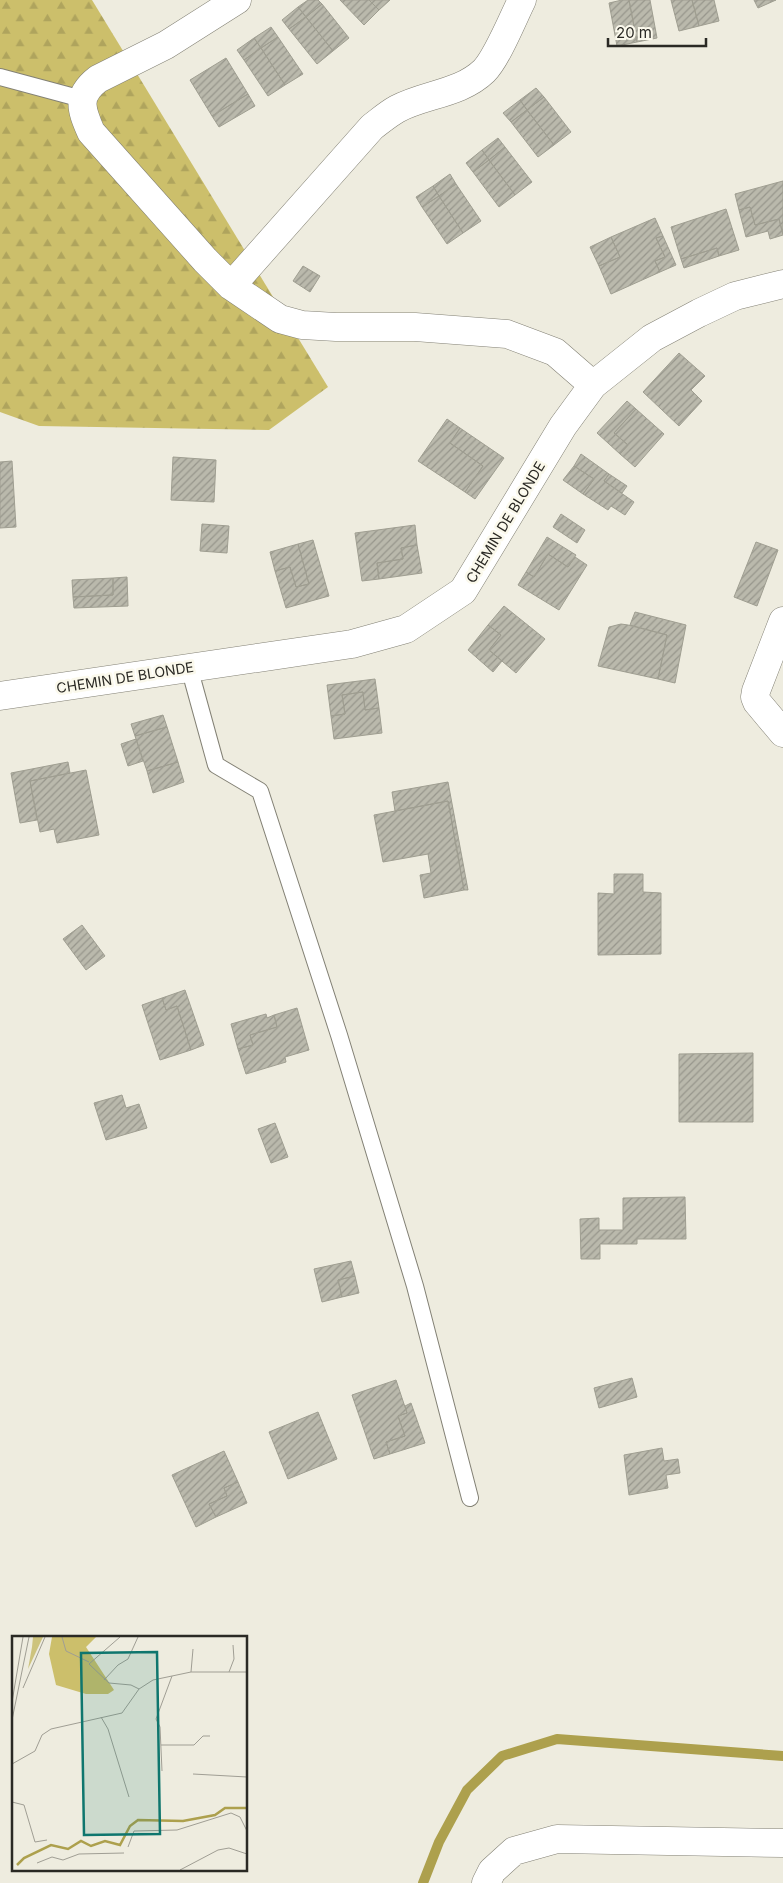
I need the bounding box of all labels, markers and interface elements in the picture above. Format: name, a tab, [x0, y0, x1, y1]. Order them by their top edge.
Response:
scale bar	[608, 15, 706, 47]
text: 20 m	[616, 23, 652, 42]
street label: CHEMIN DE BLONDE	[462, 458, 548, 586]
street label: CHEMIN DE BLONDE	[55, 658, 195, 696]
inset map	[12, 1636, 248, 1870]

